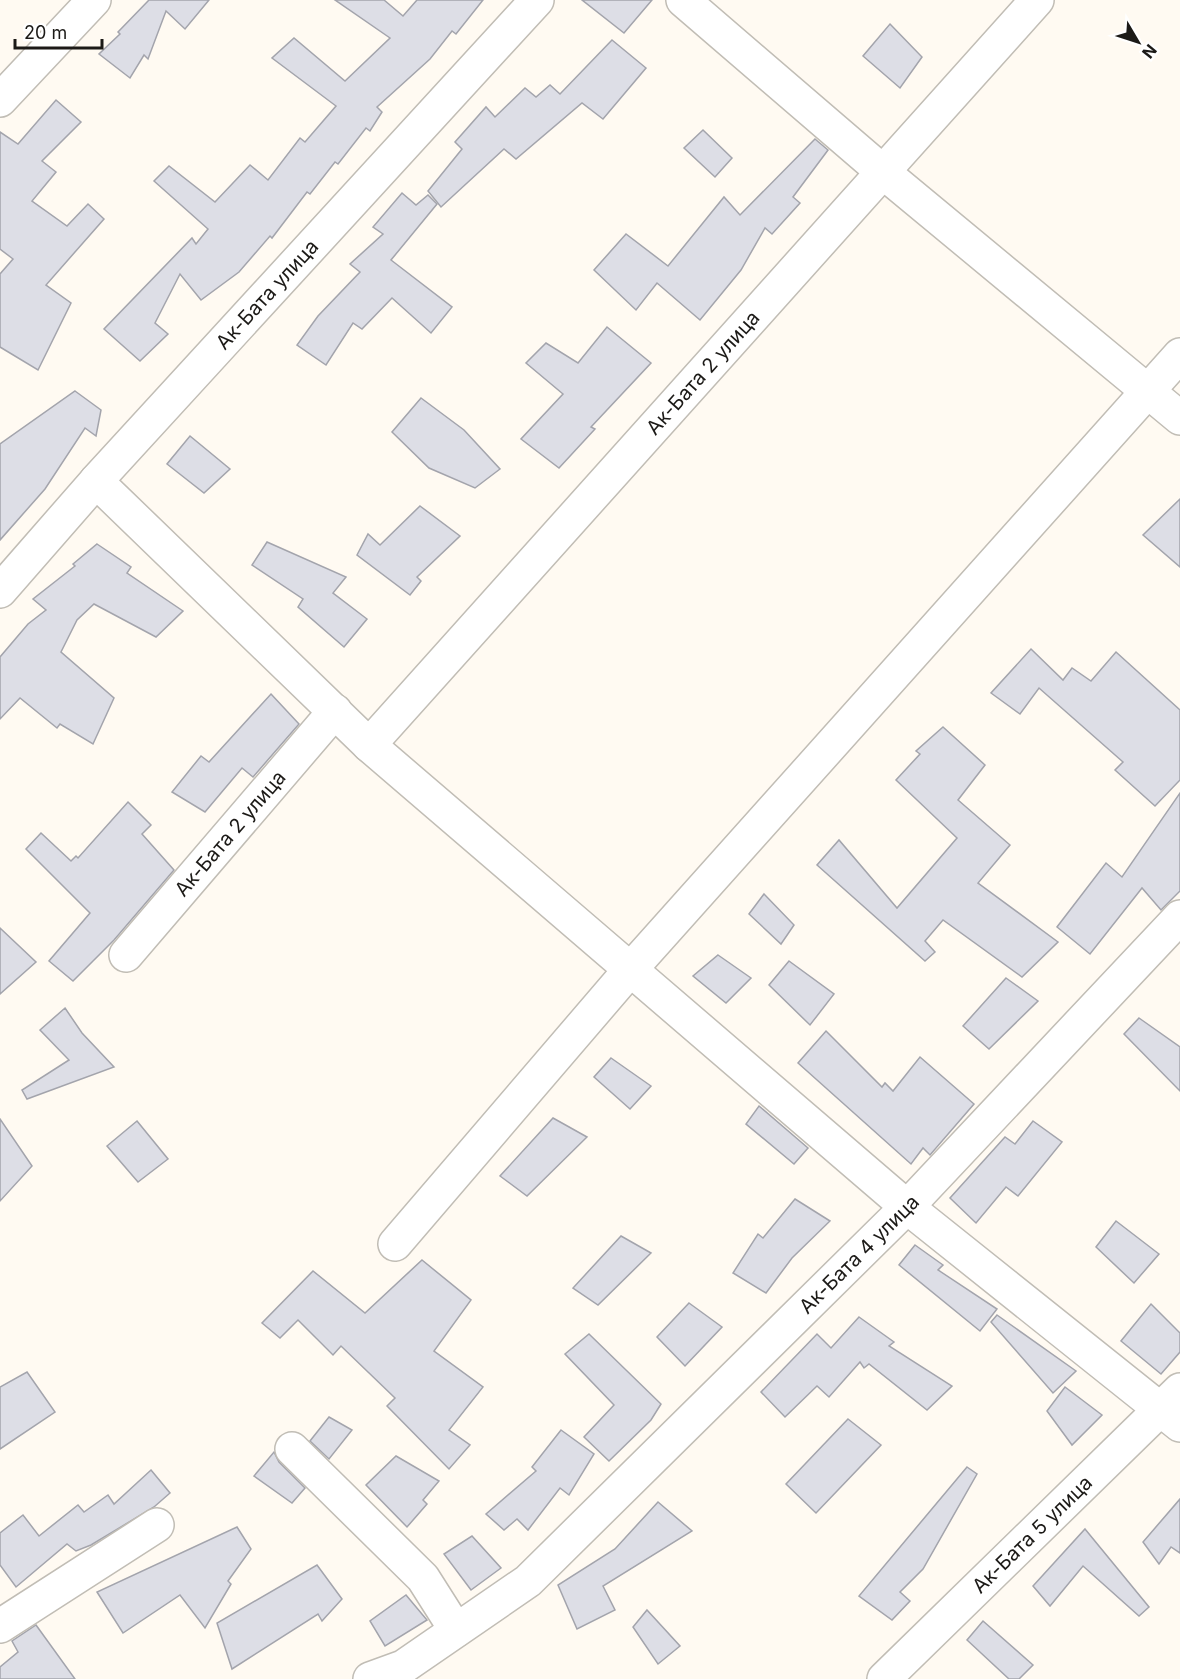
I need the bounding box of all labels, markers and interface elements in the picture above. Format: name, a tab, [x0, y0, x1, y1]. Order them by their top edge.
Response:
scale bar	[15, 12, 102, 50]
north arrow	[1108, 12, 1168, 72]
text: 20 m	[24, 22, 67, 43]
text: N	[1138, 40, 1161, 62]
street label: Ак-Бата улица	[211, 235, 323, 354]
street label: Ак-Бата 2 улица	[641, 306, 764, 440]
street label: Ак-Бата 2 улица	[170, 766, 291, 901]
street label: Ак-Бата 4 улица	[794, 1190, 924, 1319]
street label: Ак-Бата 5 улица	[967, 1471, 1097, 1598]

